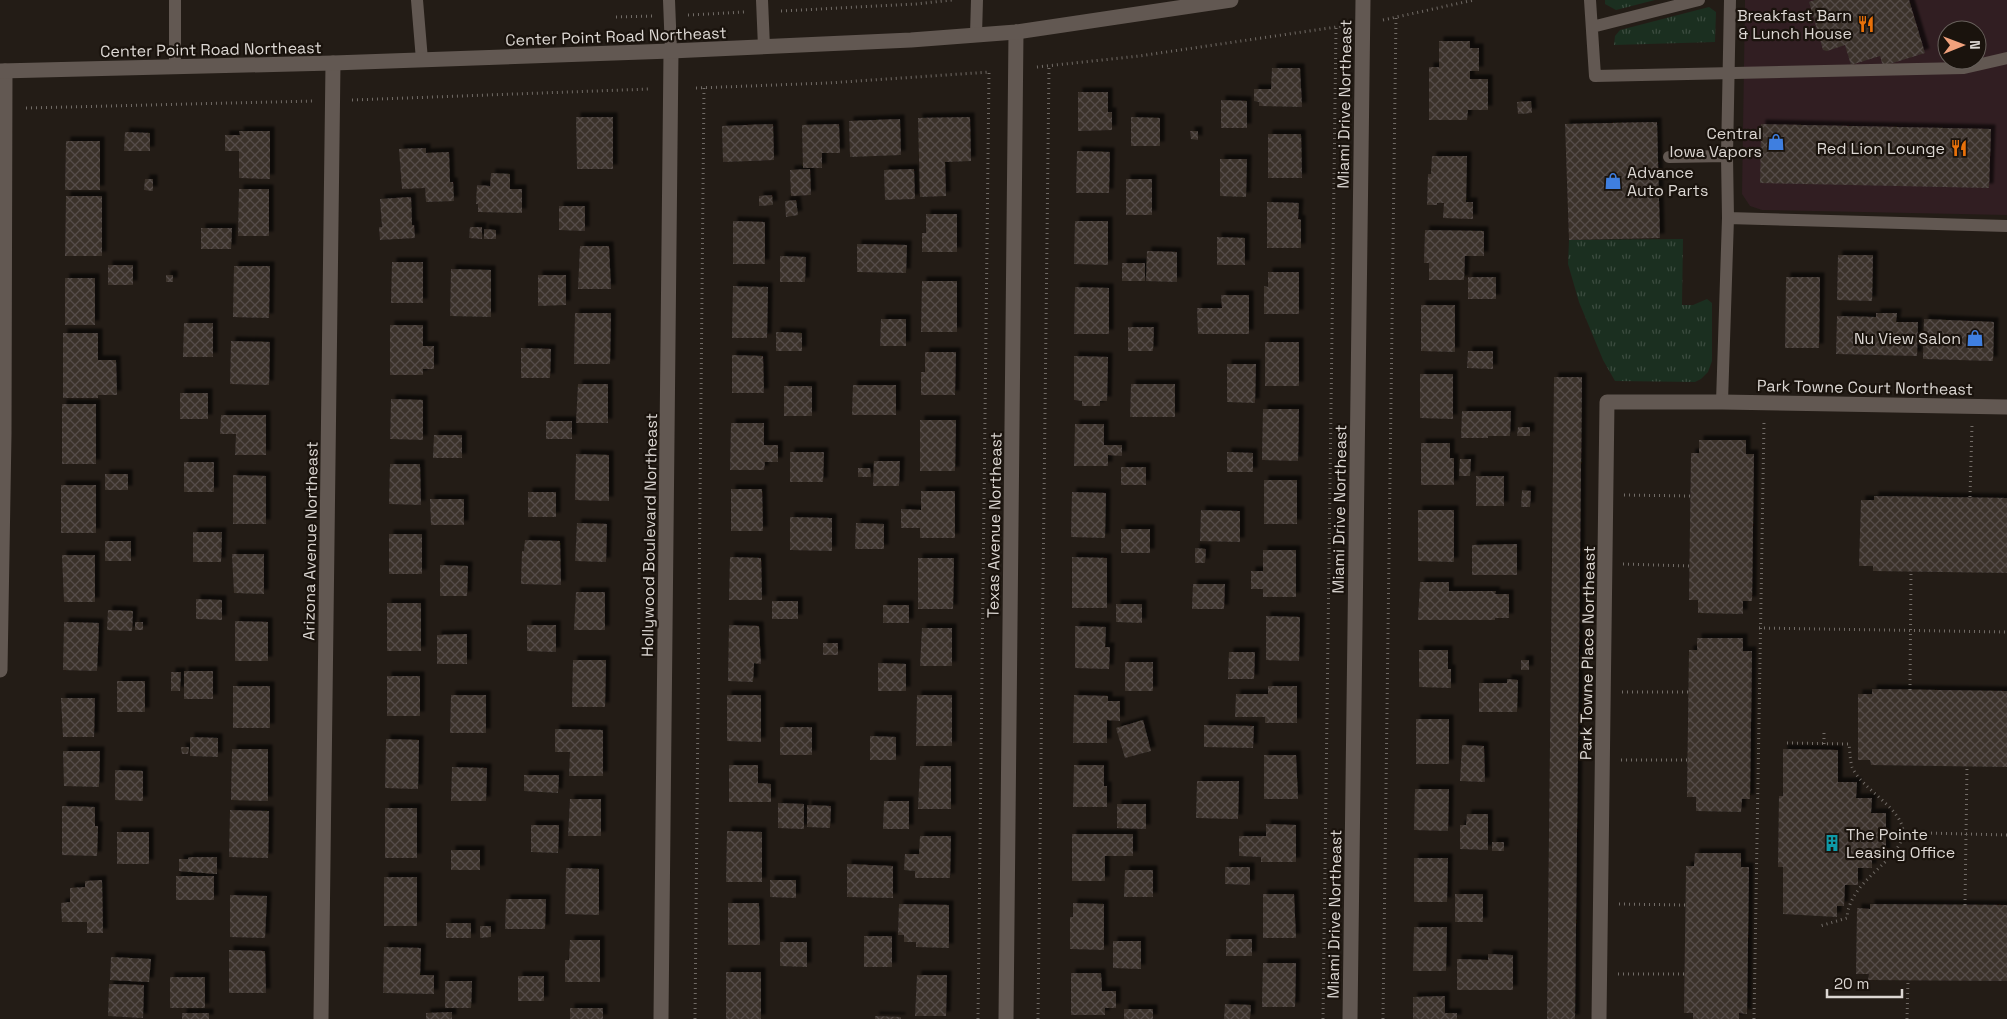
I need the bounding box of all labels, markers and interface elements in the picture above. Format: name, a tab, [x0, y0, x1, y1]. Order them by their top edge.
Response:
place label: Breakfast Barn & Lunch House	[1737, 5, 1852, 44]
restaurant icon: Breakfast Barn & Lunch House	[1856, 14, 1876, 34]
street label: Miami Drive Northeast	[1333, 19, 1356, 189]
north arrow	[1937, 20, 1987, 70]
street label: Center Point Road Northeast	[505, 22, 727, 51]
street label: Center Point Road Northeast	[100, 37, 322, 62]
text: N	[1966, 40, 1984, 50]
place label: Central Iowa Vapors	[1670, 123, 1762, 162]
shop icon: Central Iowa Vapors	[1766, 132, 1786, 152]
place label: Red Lion Lounge	[1817, 138, 1945, 159]
restaurant icon: Red Lion Lounge	[1949, 138, 1969, 158]
place label: Advance Auto Parts	[1627, 162, 1708, 201]
shop icon: Advance Auto Parts	[1603, 171, 1623, 191]
place label: Nu View Salon	[1854, 328, 1961, 349]
shop icon: Nu View Salon	[1965, 328, 1985, 348]
street label: Park Towne Court Northeast	[1757, 375, 1973, 400]
street label: Hollywood Boulevard Northeast	[637, 413, 662, 657]
street label: Miami Drive Northeast	[1328, 424, 1351, 594]
street label: Texas Avenue Northeast	[982, 432, 1007, 618]
street label: Arizona Avenue Northeast	[298, 441, 323, 641]
street label: Park Towne Place Northeast	[1575, 546, 1600, 760]
place label: The Pointe Leasing Office	[1846, 824, 1955, 863]
street label: Miami Drive Northeast	[1323, 829, 1346, 999]
building icon: The Pointe Leasing Office	[1822, 833, 1842, 853]
scale bar	[1827, 966, 1902, 998]
text: 20 m	[1834, 974, 1869, 993]

